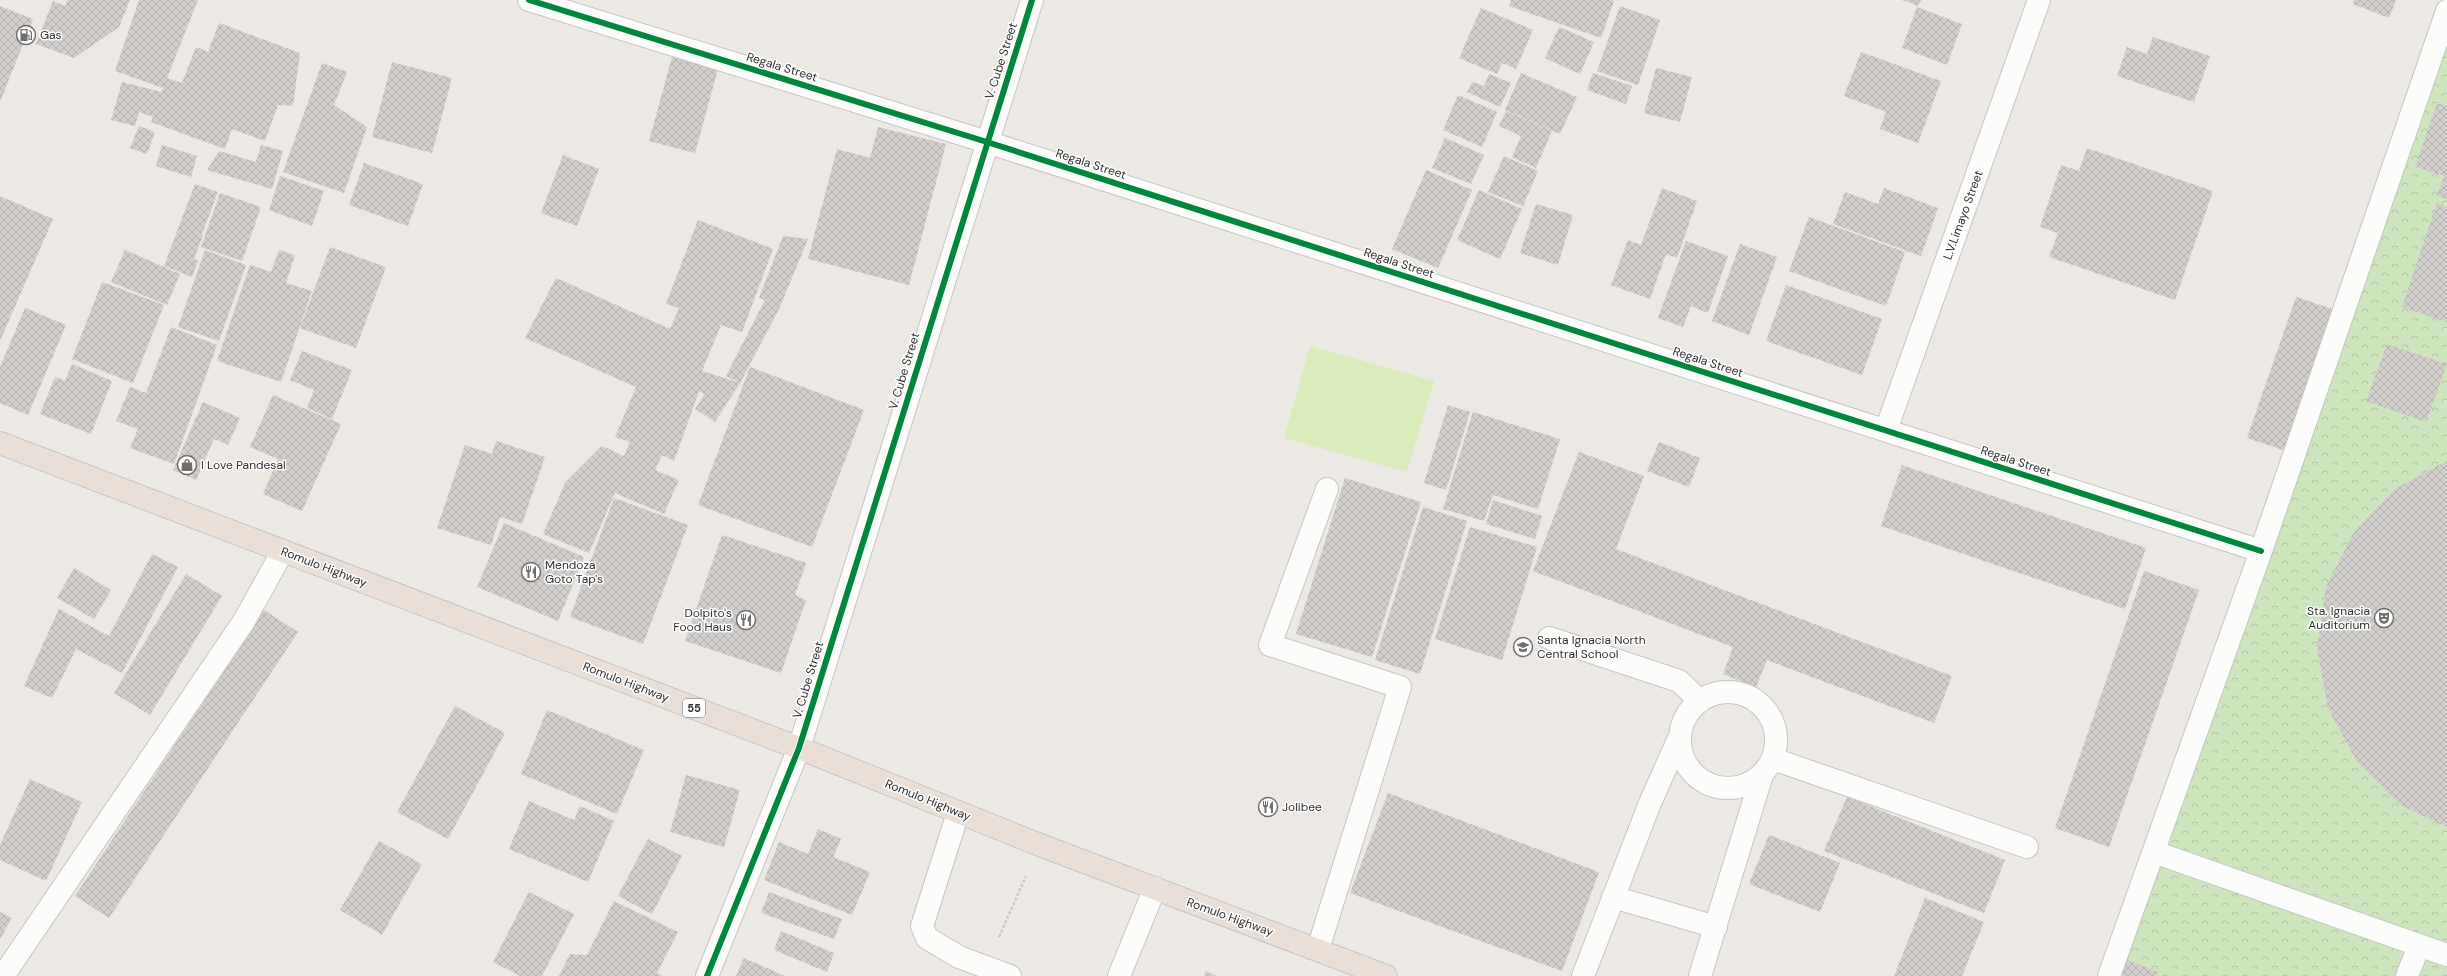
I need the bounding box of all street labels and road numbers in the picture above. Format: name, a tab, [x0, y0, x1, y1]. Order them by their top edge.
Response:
street label: V. Cube Street	[981, 20, 1021, 101]
street label: Regala Street	[745, 49, 820, 85]
street label: Regala Street	[1054, 145, 1129, 183]
street label: L.V.Limayo Street	[1939, 168, 1987, 262]
street label: Regala Street	[1362, 244, 1437, 282]
street label: V. Cube Street	[885, 330, 923, 411]
street label: Regala Street	[1671, 343, 1746, 381]
street label: Regala Street	[1979, 442, 2054, 480]
street label: Romulo Highway	[279, 543, 370, 591]
street label: V. Cube Street	[789, 639, 827, 720]
street label: Romulo Highway	[581, 658, 672, 706]
road number: 55	[683, 699, 705, 717]
street label: Romulo Highway	[883, 776, 974, 825]
street label: Romulo Highway	[1184, 894, 1276, 940]

